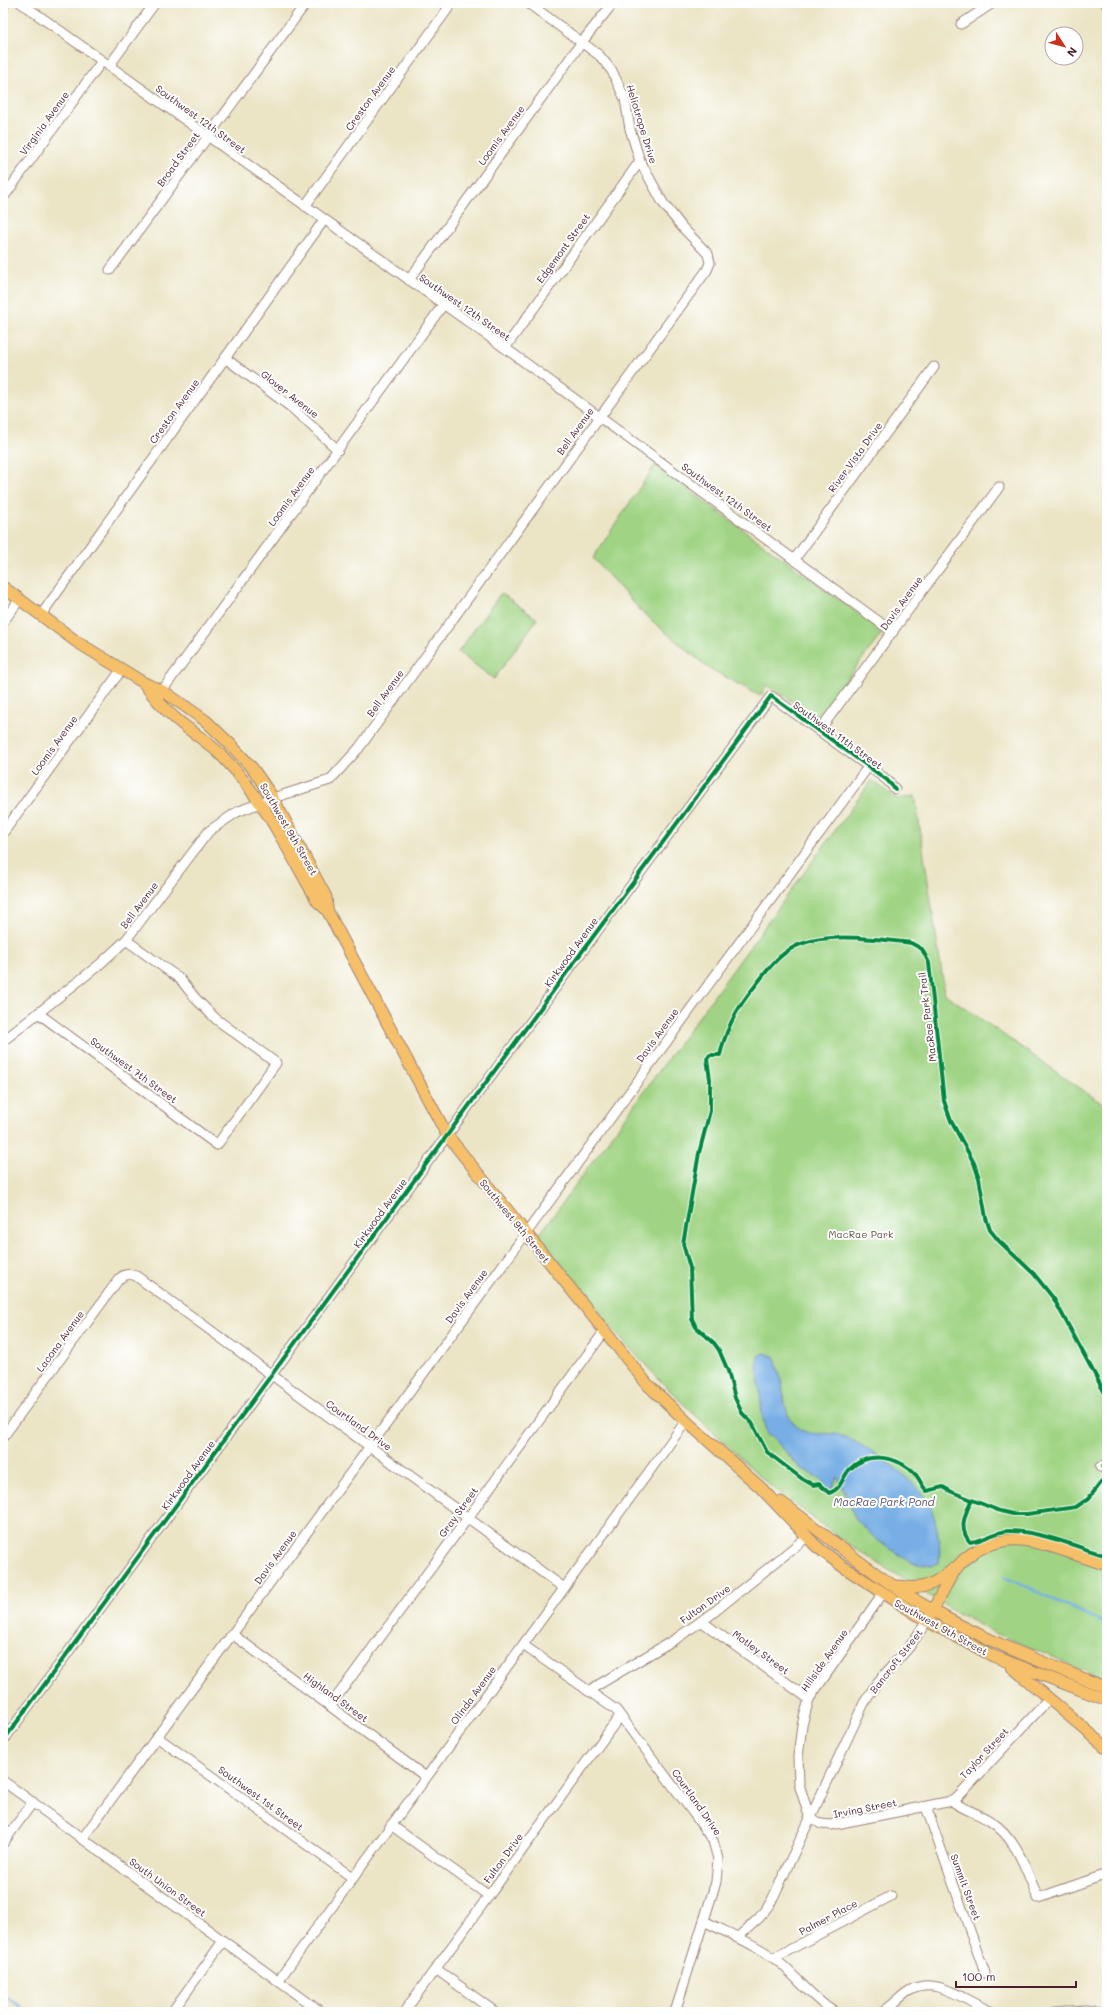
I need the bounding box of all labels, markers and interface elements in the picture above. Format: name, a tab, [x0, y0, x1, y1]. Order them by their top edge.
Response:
north arrow	[1044, 26, 1084, 66]
text: N	[1064, 44, 1081, 60]
street label: Creston Avenue	[342, 63, 398, 133]
street label: Southwest 12th Street	[153, 81, 249, 157]
street label: Heliotrope Drive	[623, 83, 661, 165]
street label: Virginia Avenue	[16, 88, 72, 158]
street label: Loomis Avenue	[475, 102, 527, 168]
street label: Broad Street	[153, 129, 203, 189]
street label: Edgemont Street	[533, 210, 593, 286]
street label: Southwest 12th Street	[417, 270, 513, 344]
street label: Glover Avenue	[258, 367, 322, 421]
street label: Creston Avenue	[146, 376, 202, 446]
street label: Bell Avenue	[553, 405, 597, 457]
street label: River Vista Drive	[825, 419, 885, 495]
street label: Southwest 12th Street	[679, 459, 775, 535]
street label: Loomis Avenue	[265, 463, 317, 529]
street label: Davis Avenue	[876, 573, 926, 633]
street label: Bell Avenue	[363, 667, 407, 719]
street label: Southwest 11th Street	[790, 698, 886, 772]
street label: Loomis Avenue	[28, 712, 80, 778]
street label: Southwest 9th Street	[257, 780, 321, 878]
street label: Bell Avenue	[117, 879, 161, 931]
street label: Kirkwood Avenue	[541, 914, 601, 990]
street label: MacRae Park Trail	[915, 971, 939, 1063]
street label: Davis Avenue	[632, 1005, 682, 1065]
street label: Southwest 7th Street	[88, 1034, 180, 1106]
street label: Kirkwood Avenue	[350, 1175, 410, 1251]
street label: Southwest 9th Street	[477, 1176, 553, 1266]
park label: MacRae Park	[829, 1227, 893, 1241]
street label: Davis Avenue	[441, 1266, 491, 1326]
street label: Lacona Avenue	[33, 1307, 87, 1375]
street label: Courtland Drive	[323, 1396, 395, 1454]
street label: Kirkwood Avenue	[158, 1437, 218, 1513]
street label: Gray Street	[435, 1484, 481, 1540]
water label: MacRae Park Pond	[833, 1494, 936, 1509]
street label: Davis Avenue	[250, 1527, 300, 1587]
street label: Fulton Drive	[677, 1581, 733, 1627]
street label: Southwest 9th Street	[892, 1596, 990, 1658]
street label: Hillside Avenue	[797, 1626, 851, 1694]
street label: Bancroft Street	[866, 1626, 926, 1696]
street label: Motley Street	[730, 1627, 792, 1677]
street label: Olinda Avenue	[447, 1663, 499, 1727]
street label: Highland Street	[301, 1669, 371, 1725]
street label: Taylor Street	[957, 1724, 1011, 1782]
street label: Southwest 1st Street	[216, 1762, 306, 1834]
street label: Courtland Drive	[669, 1766, 725, 1838]
street label: Irving Street	[832, 1795, 898, 1821]
street label: Fulton Drive	[480, 1830, 526, 1886]
street label: Summit Street	[948, 1852, 984, 1922]
street label: South Union Street	[127, 1854, 209, 1920]
street label: Palmer Place	[796, 1896, 860, 1938]
scale bar	[956, 1963, 1076, 1989]
text: 100 m	[962, 1968, 996, 1984]

